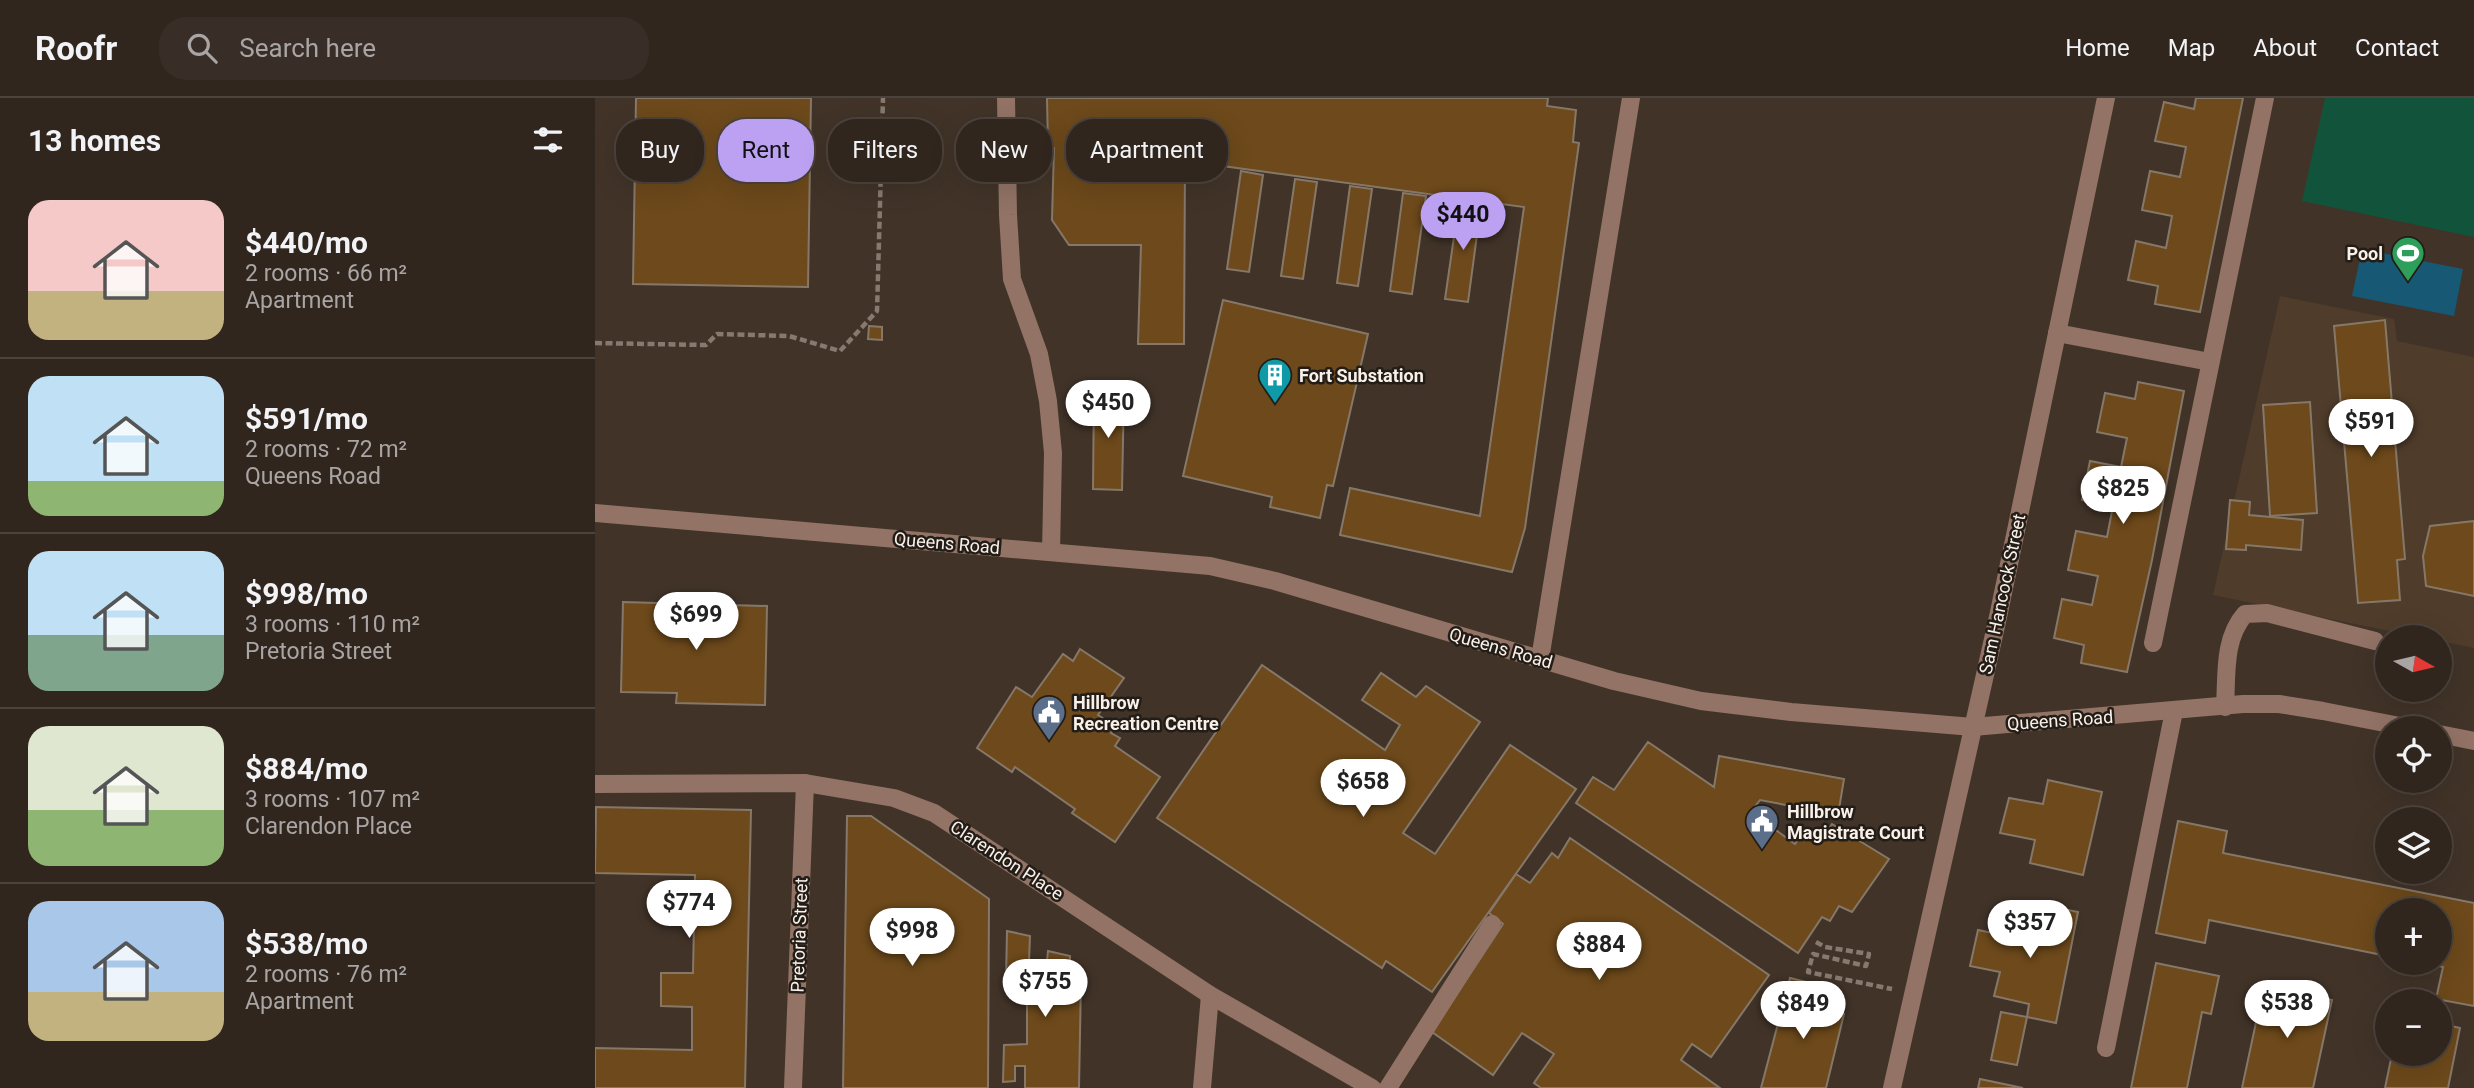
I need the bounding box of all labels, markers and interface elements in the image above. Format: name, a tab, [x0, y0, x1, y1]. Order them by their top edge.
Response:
search box	[159, 17, 649, 80]
text: Roofr	[35, 29, 117, 68]
icon: search	[183, 29, 221, 67]
text: Search here	[239, 33, 376, 63]
text: Home	[2065, 34, 2130, 62]
text: Map	[2168, 34, 2215, 62]
text: About	[2253, 34, 2317, 62]
text: Contact	[2355, 34, 2439, 62]
chip: Buy	[616, 119, 704, 182]
chip: Rent	[718, 119, 814, 182]
chip: Filters	[828, 119, 942, 182]
chip: New	[956, 119, 1052, 182]
chip: Apartment	[1066, 119, 1228, 182]
icon: filters	[529, 121, 567, 159]
text: 13 homes	[28, 123, 161, 158]
pin: $440	[1422, 192, 1504, 252]
text: $440	[1437, 201, 1489, 228]
text: $440/mo	[245, 225, 368, 260]
icon: home	[84, 228, 168, 312]
sports icon: Pool	[2389, 234, 2427, 283]
place label: Pool	[2346, 243, 2383, 264]
text: 2 rooms · 66 m²	[245, 260, 407, 287]
text: Apartment	[245, 287, 354, 314]
building icon: Fort Substation	[1256, 356, 1294, 405]
place label: Fort Substation	[1299, 365, 1424, 386]
pin: $450	[1067, 380, 1149, 440]
text: $450	[1082, 389, 1134, 416]
pin: $591	[2330, 400, 2412, 459]
text: $591/mo	[245, 401, 368, 436]
icon: home	[84, 404, 168, 488]
text: $591	[2345, 408, 2397, 435]
text: 2 rooms · 72 m²	[245, 436, 407, 463]
text: Queens Road	[245, 463, 381, 490]
pin: $825	[2082, 466, 2164, 526]
text: $825	[2097, 475, 2149, 502]
street label: Sam Hancock Street	[1975, 512, 2029, 676]
street label: Queens Road	[893, 528, 1001, 558]
text: $998/mo	[245, 576, 368, 611]
icon: home	[84, 579, 168, 663]
pin: $699	[655, 592, 737, 652]
text: $699	[670, 601, 722, 628]
text: 3 rooms · 110 m²	[245, 611, 420, 638]
street label: Queens Road	[1447, 623, 1555, 673]
north arrow	[2375, 625, 2452, 702]
map controls	[2375, 625, 2452, 1066]
text: Pretoria Street	[245, 638, 392, 665]
place label: Hillbrow Recreation Centre	[1073, 692, 1219, 734]
public building icon: Hillbrow Recreation Centre	[1030, 693, 1068, 742]
street label: Queens Road	[2006, 706, 2114, 734]
button: locate	[2375, 716, 2452, 793]
text: $884/mo	[245, 751, 368, 786]
icon: home	[84, 754, 168, 838]
pin: $658	[1322, 760, 1404, 819]
text: $658	[1337, 768, 1389, 795]
text: 3 rooms · 107 m²	[245, 786, 420, 813]
place label: Hillbrow Magistrate Court	[1787, 801, 1924, 843]
public building icon: Hillbrow Magistrate Court	[1743, 802, 1781, 851]
button: layers	[2375, 807, 2452, 884]
text: Clarendon Place	[245, 813, 412, 840]
street label: Clarendon Place	[947, 816, 1067, 904]
street label: Pretoria Street	[786, 877, 812, 993]
pin: $774	[648, 880, 730, 940]
text: $774	[663, 889, 715, 916]
button: +	[2375, 898, 2452, 975]
pin: $357	[1989, 900, 2071, 960]
pin: $998	[871, 908, 953, 968]
text: $357	[2004, 909, 2056, 936]
text: $998	[886, 917, 938, 944]
pin: $884	[1558, 922, 1640, 982]
text: $538/mo	[245, 926, 368, 961]
icon: home	[84, 929, 168, 1013]
text: $884	[1573, 931, 1625, 958]
pin: $755	[1004, 960, 1086, 1019]
text: 2 rooms · 76 m²	[245, 961, 407, 988]
text: $755	[1019, 968, 1071, 995]
pin: $538	[2246, 981, 2328, 1040]
pin: $849	[1762, 982, 1844, 1041]
text: Apartment	[245, 988, 354, 1015]
text: $538	[2261, 989, 2313, 1016]
button: −	[2375, 989, 2452, 1066]
text: $849	[1777, 990, 1829, 1017]

